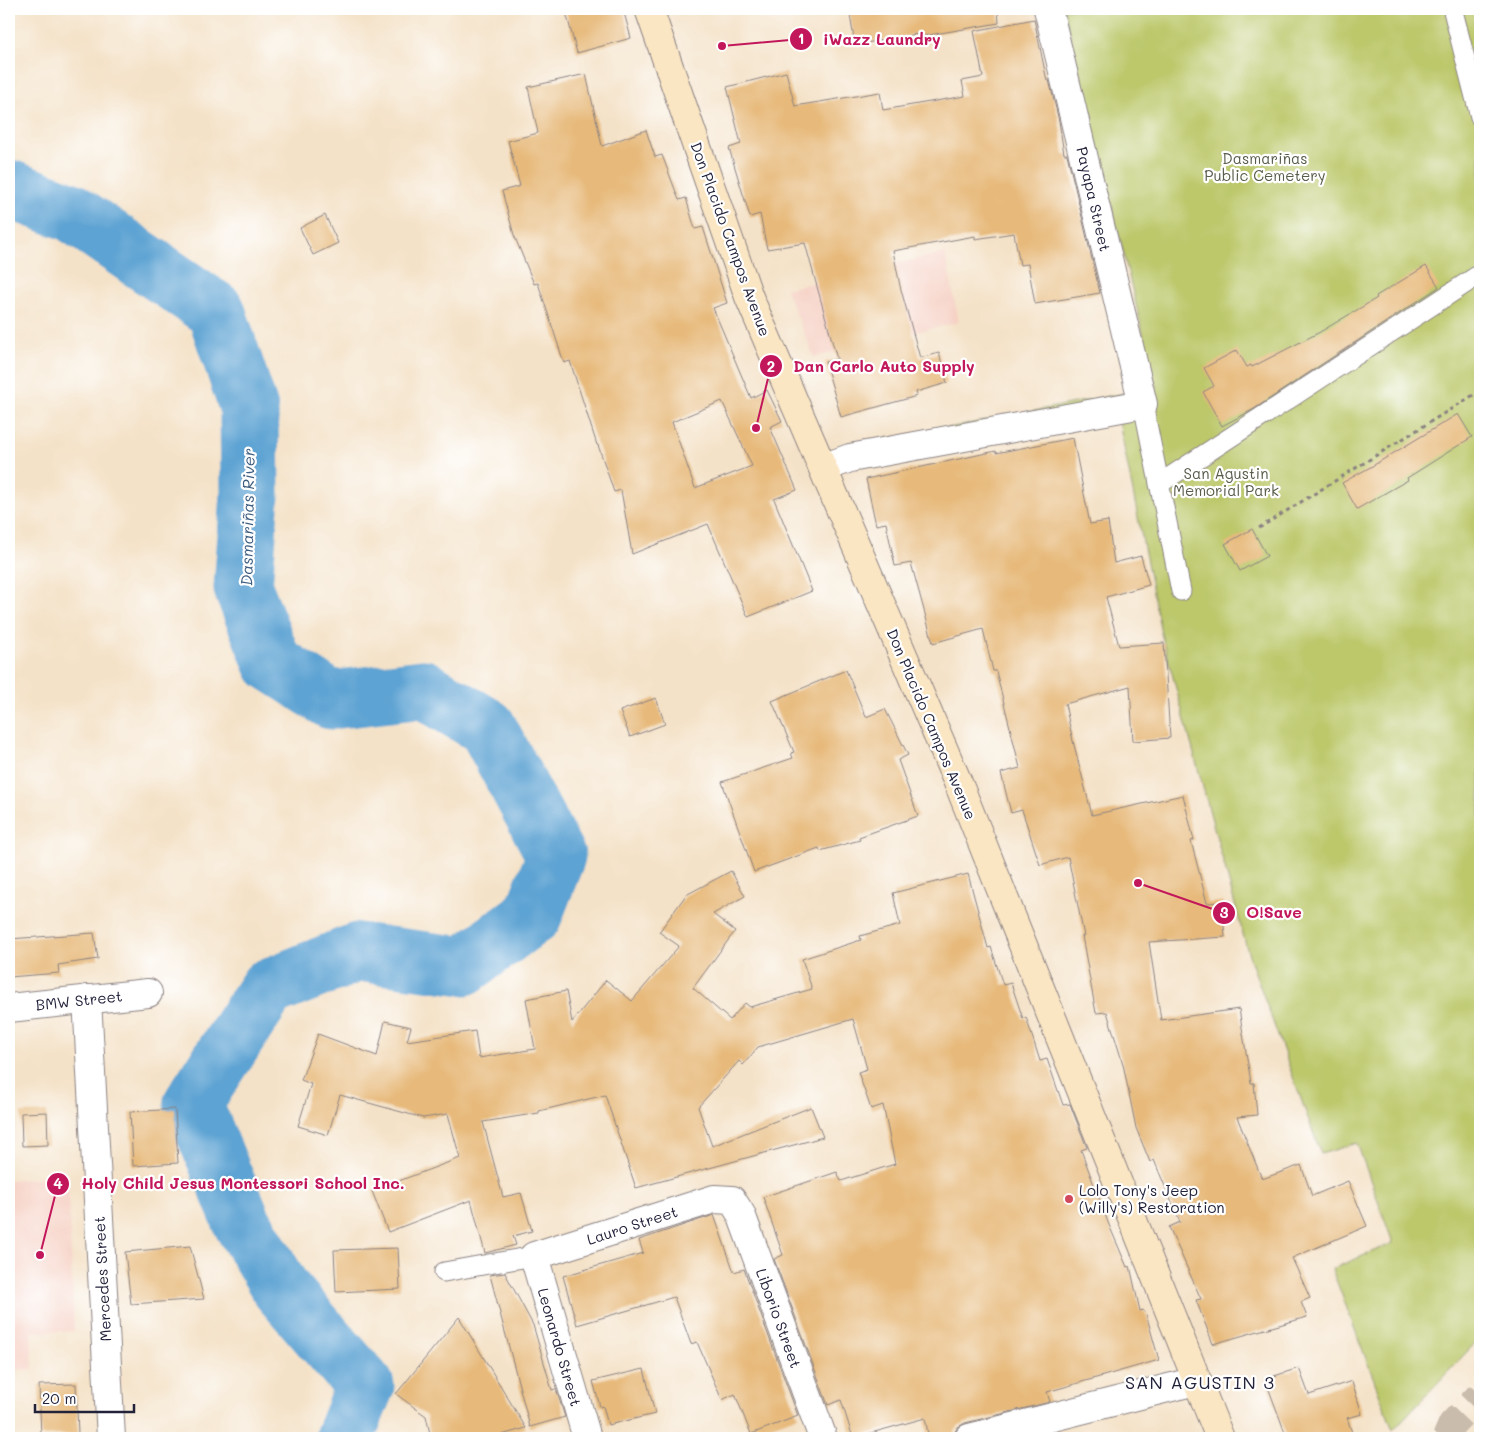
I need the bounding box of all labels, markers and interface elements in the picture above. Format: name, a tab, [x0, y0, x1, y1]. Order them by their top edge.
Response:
callout: iWazz Laundry	[789, 24, 951, 55]
text: 1	[798, 28, 804, 48]
text: iWazz Laundry	[823, 28, 941, 49]
street label: Don Placido Campos Avenue	[686, 139, 776, 339]
street label: Payapa Street	[1072, 145, 1116, 253]
park label: Dasmariñas Public Cemetery	[1204, 148, 1326, 185]
callout: Dan Carlo Auto Supply	[758, 351, 985, 382]
text: Dan Carlo Auto Supply	[793, 355, 975, 376]
text: 2	[767, 356, 775, 376]
water label: Dasmariñas River	[235, 448, 259, 586]
park label: San Agustin Memorial Park	[1173, 463, 1279, 500]
street label: Don Placido Campos Avenue	[883, 626, 981, 822]
callout: O!Save	[1211, 897, 1312, 928]
text: O!Save	[1246, 901, 1302, 922]
text: 3	[1219, 902, 1229, 922]
street label: BMW Street	[35, 986, 123, 1014]
callout: Holy Child Jesus Montessori School Inc.	[46, 1168, 414, 1199]
text: Holy Child Jesus Montessori School Inc.	[81, 1172, 405, 1193]
text: 4	[53, 1173, 63, 1193]
place label: Lolo Tony's Jeep (Willy's) Restoration	[1079, 1180, 1225, 1217]
marker: Lolo Tony's Jeep (Willy's) Restoration	[1063, 1193, 1075, 1205]
street label: Lauro Street	[584, 1201, 680, 1249]
street label: Mercedes Street	[89, 1216, 115, 1342]
street label: Liborio Street	[752, 1265, 806, 1371]
street label: Leonardo Street	[534, 1286, 586, 1408]
district label: SAN AGUSTIN 3	[1125, 1370, 1275, 1394]
scale bar	[35, 1382, 134, 1414]
text: 20 m	[42, 1388, 76, 1408]

